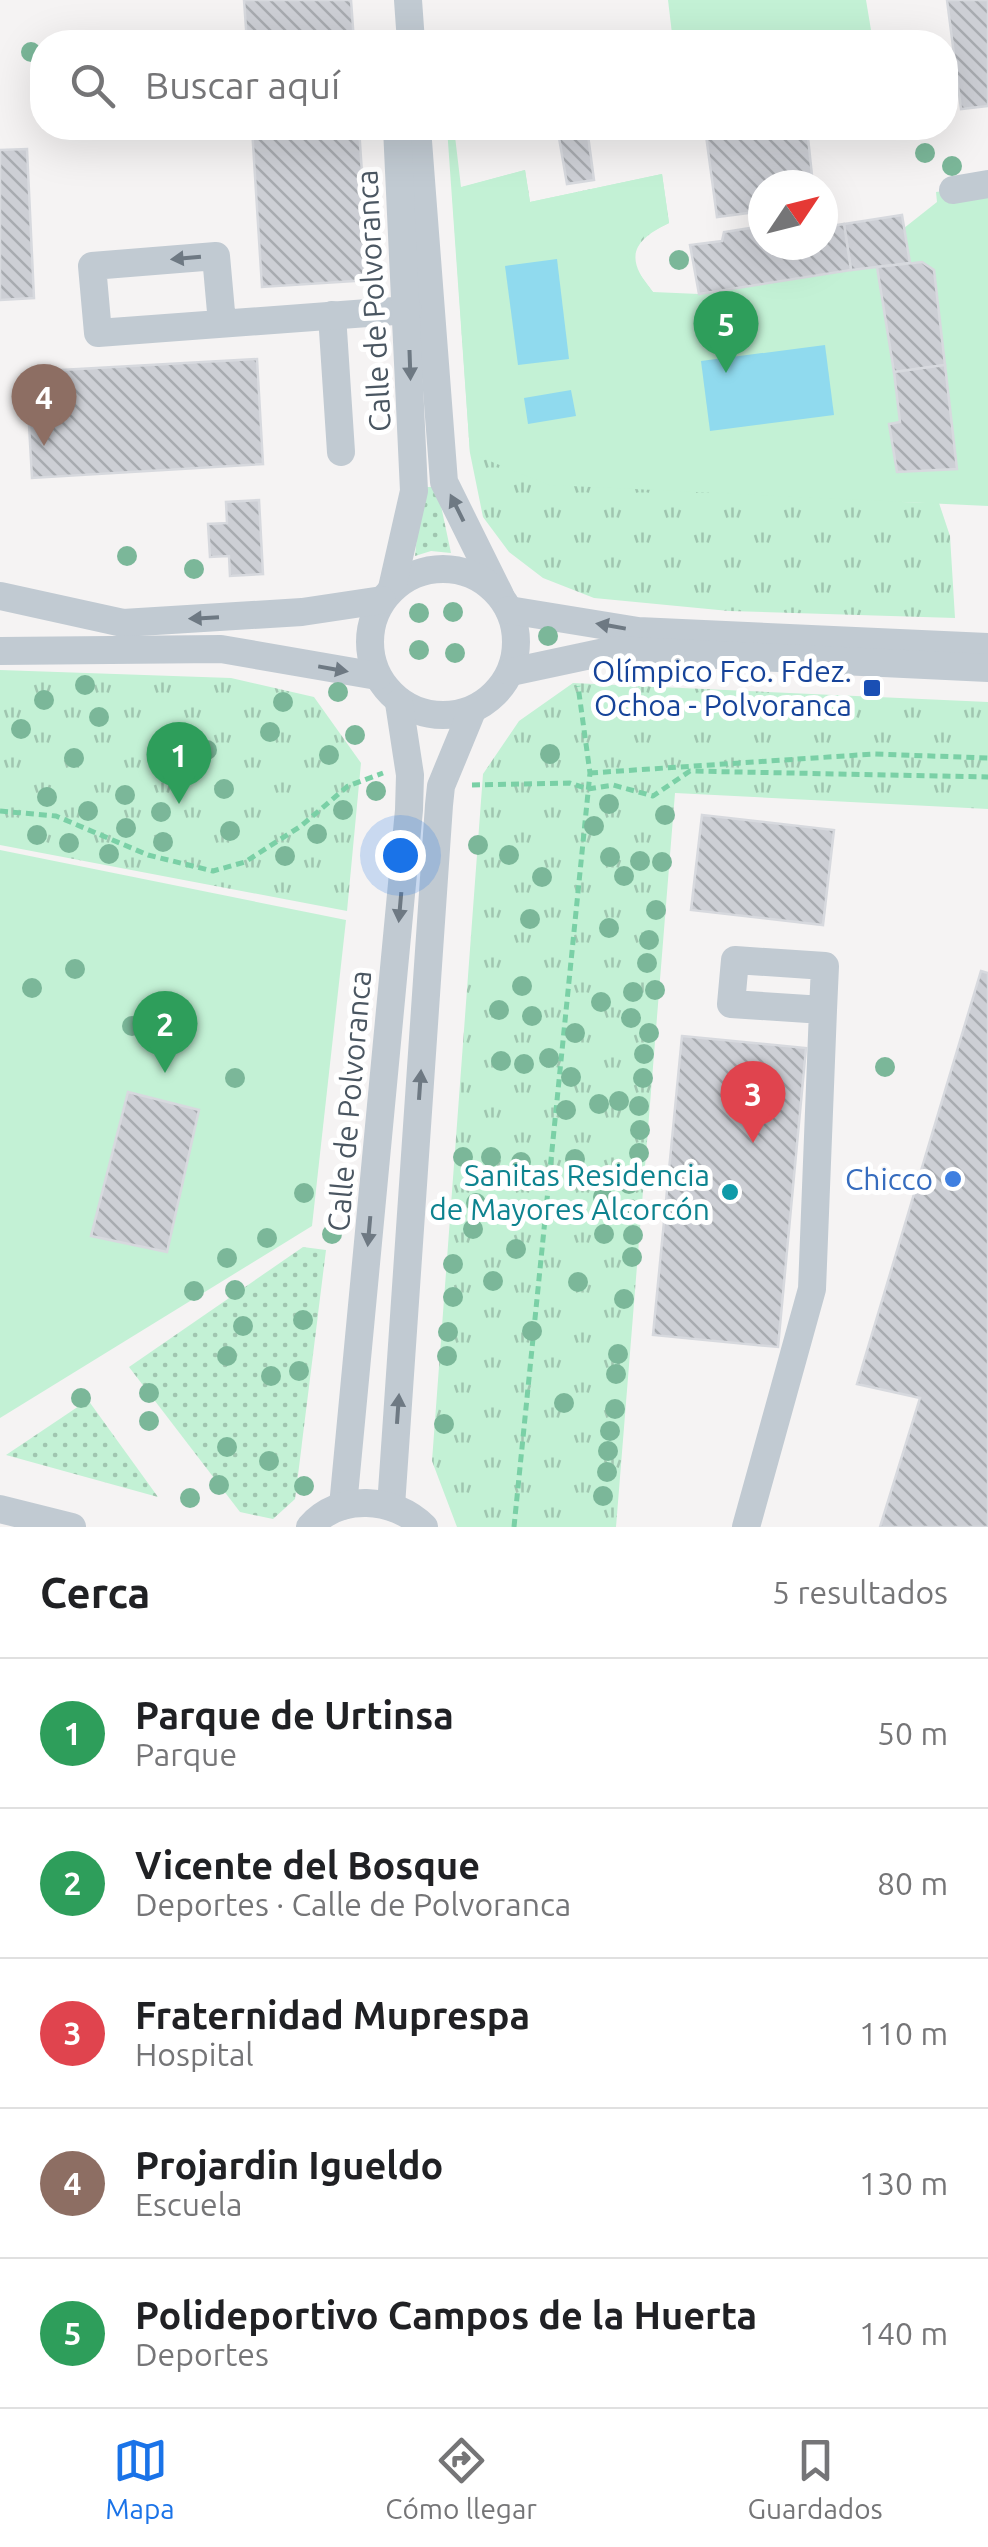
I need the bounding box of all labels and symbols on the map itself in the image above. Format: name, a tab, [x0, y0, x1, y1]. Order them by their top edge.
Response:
street label: Calle de Polvoranca	[349, 169, 397, 433]
north arrow	[748, 170, 838, 260]
one-way arrow	[169, 251, 201, 267]
pin: 5	[694, 290, 758, 373]
one-way arrow	[402, 349, 418, 381]
pin: 4	[12, 364, 76, 446]
one-way arrow	[449, 493, 466, 522]
one-way arrow	[188, 610, 220, 626]
one-way arrow	[595, 618, 627, 633]
place label: Olímpico Fco. Fdez. Ochoa - Polvoranca	[592, 654, 852, 722]
one-way arrow	[318, 662, 350, 677]
marker: Olímpico Fco. Fdez. Ochoa - Polvoranca	[861, 677, 883, 699]
pin: 1	[146, 722, 212, 804]
your location	[375, 830, 426, 881]
one-way arrow	[391, 892, 407, 924]
street label: Calle de Polvoranca	[321, 969, 377, 1233]
pin: 2	[132, 990, 198, 1073]
pin: 3	[720, 1060, 786, 1143]
one-way arrow	[412, 1068, 428, 1100]
place label: Sanitas Residencia de Mayores Alcorcón	[429, 1158, 710, 1226]
place label: Chicco	[845, 1162, 933, 1196]
marker: Chicco	[942, 1168, 964, 1190]
marker: Sanitas Residencia de Mayores Alcorcón	[719, 1181, 741, 1203]
one-way arrow	[361, 1216, 377, 1247]
one-way arrow	[390, 1392, 406, 1424]

